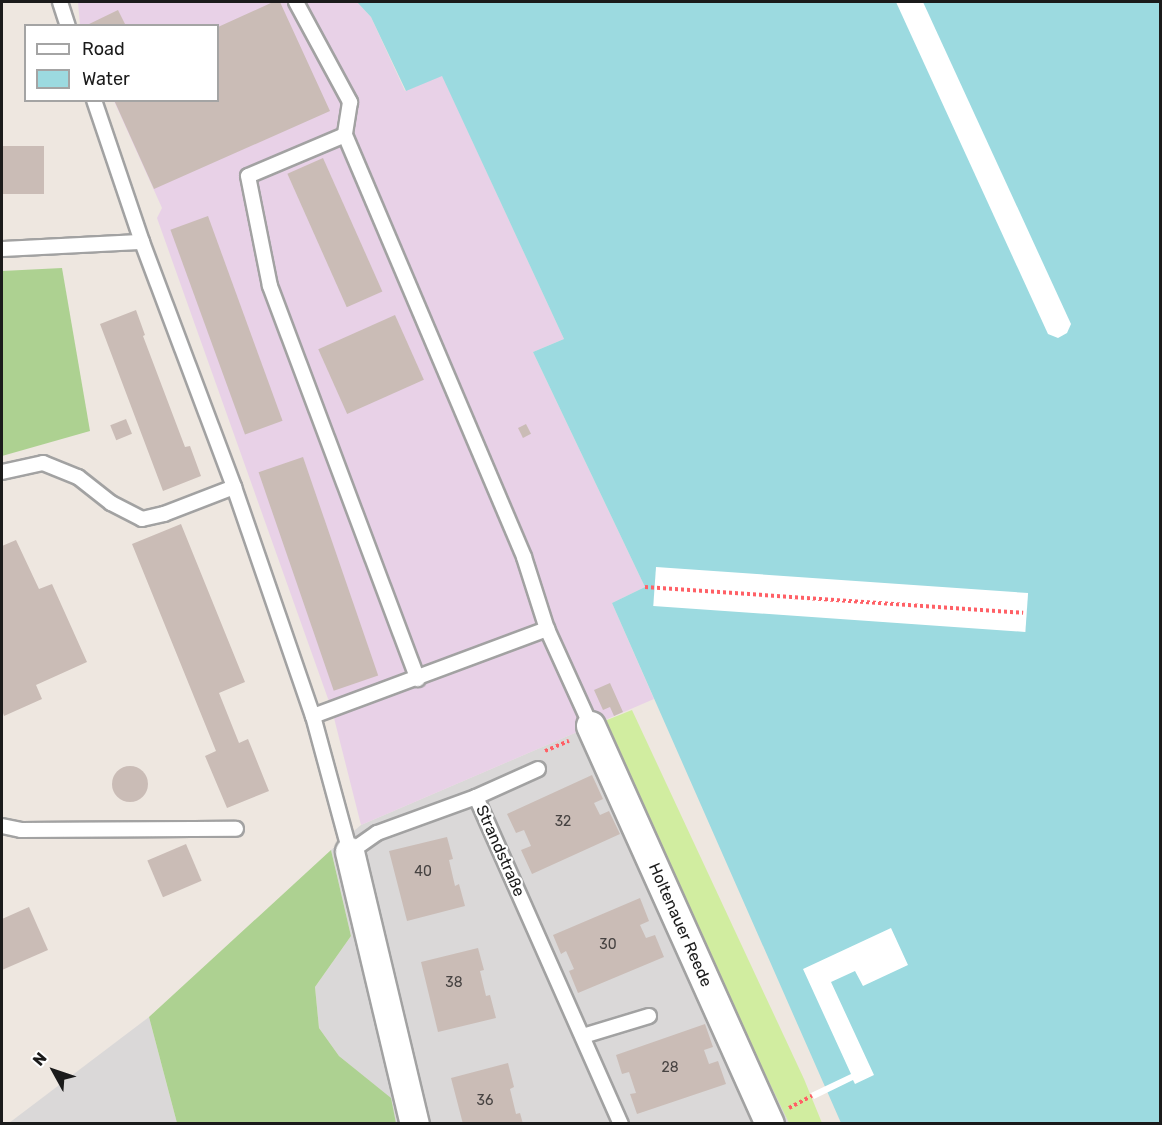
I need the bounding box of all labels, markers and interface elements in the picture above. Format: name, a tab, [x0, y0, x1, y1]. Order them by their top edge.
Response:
legend	[24, 24, 219, 102]
text: Road	[82, 38, 125, 60]
text: Water	[82, 68, 130, 90]
street label: Strandstraße	[471, 802, 529, 900]
house number: 32	[555, 814, 571, 830]
street label: Holtenauer Reede	[644, 860, 716, 990]
house number: 40	[414, 864, 432, 880]
house number: 30	[599, 937, 617, 953]
house number: 38	[445, 975, 463, 991]
north arrow	[24, 1041, 84, 1101]
text: N	[29, 1049, 51, 1070]
house number: 28	[661, 1060, 679, 1076]
house number: 36	[477, 1093, 493, 1109]

